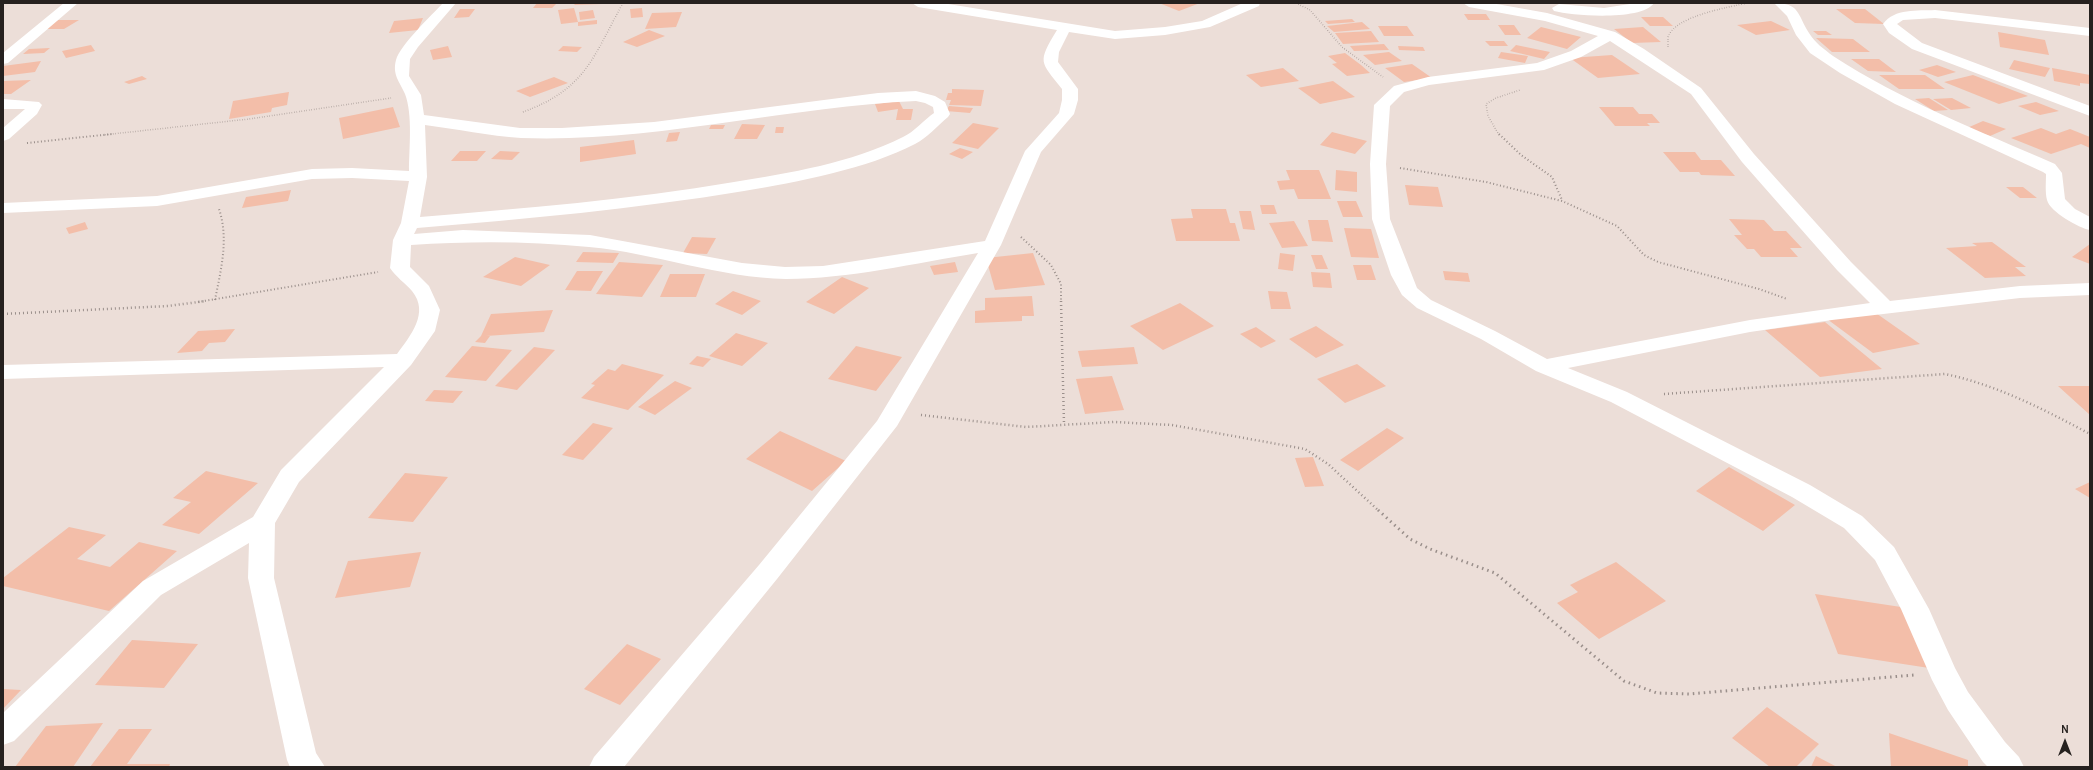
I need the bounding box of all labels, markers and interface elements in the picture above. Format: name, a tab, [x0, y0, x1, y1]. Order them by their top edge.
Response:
north arrow	[2045, 722, 2085, 762]
text: N	[2061, 723, 2069, 736]

